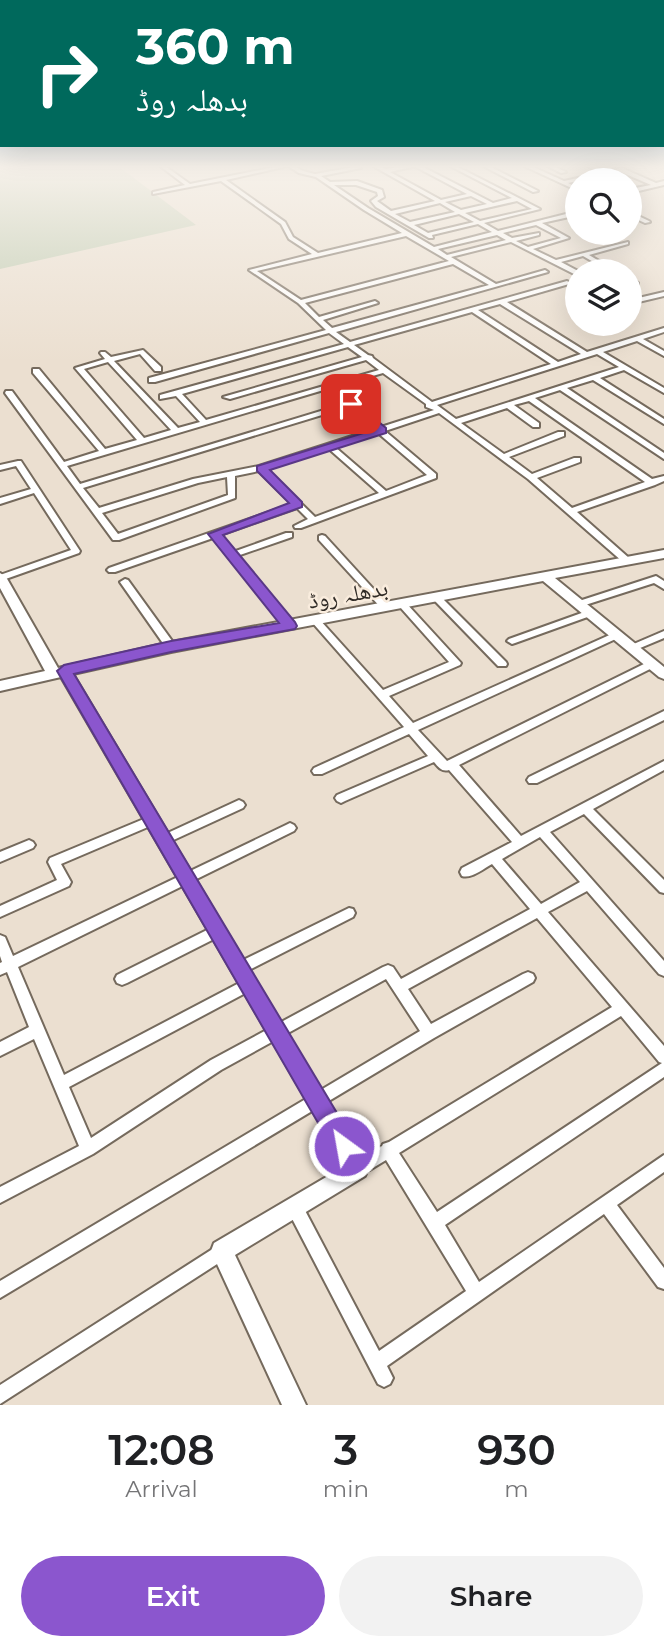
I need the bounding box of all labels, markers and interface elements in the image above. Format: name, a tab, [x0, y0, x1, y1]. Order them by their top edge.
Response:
text: 360 m	[136, 17, 295, 76]
icon: right	[21, 28, 112, 119]
text: بدھلہ روڈ	[136, 80, 248, 119]
map controls	[565, 168, 642, 336]
button: search	[565, 168, 642, 245]
button: layers	[565, 259, 642, 336]
pin	[321, 374, 381, 434]
icon: arrive	[332, 385, 370, 423]
street label: بدھلہ روڈ	[306, 573, 390, 615]
position arrow	[307, 1109, 381, 1183]
text: 12:08	[108, 1424, 215, 1476]
text: 3	[334, 1424, 358, 1476]
text: 930	[477, 1424, 556, 1476]
text: Arrival	[125, 1475, 198, 1503]
text: min	[323, 1475, 369, 1503]
text: m	[504, 1475, 529, 1503]
button: Exit	[21, 1556, 325, 1636]
button: Share	[339, 1556, 643, 1636]

